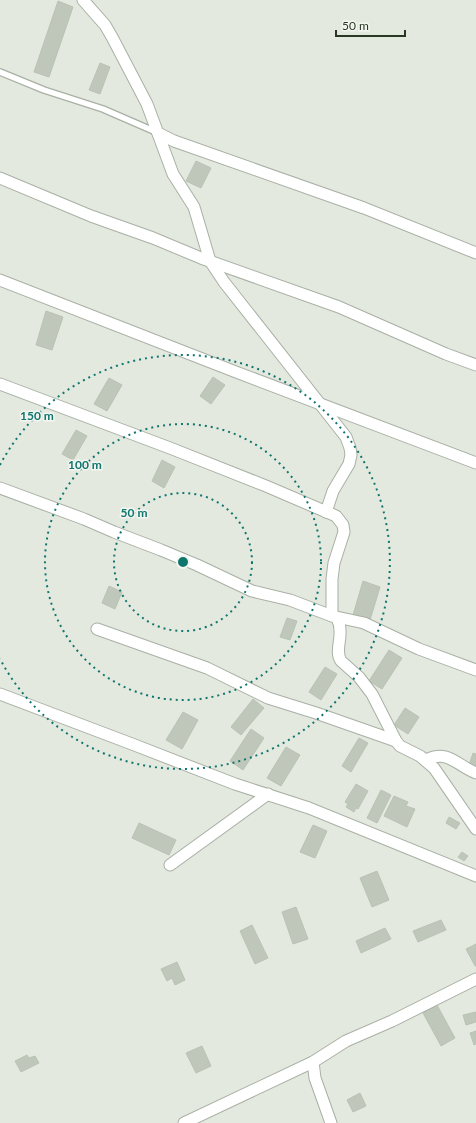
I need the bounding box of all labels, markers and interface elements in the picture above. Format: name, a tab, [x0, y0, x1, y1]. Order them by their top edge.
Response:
scale bar	[336, 12, 405, 38]
text: 50 m	[342, 18, 369, 33]
text: 150 m	[20, 408, 54, 423]
text: 100 m	[68, 457, 102, 472]
text: 50 m	[121, 505, 147, 520]
centre of rings	[176, 555, 190, 569]

